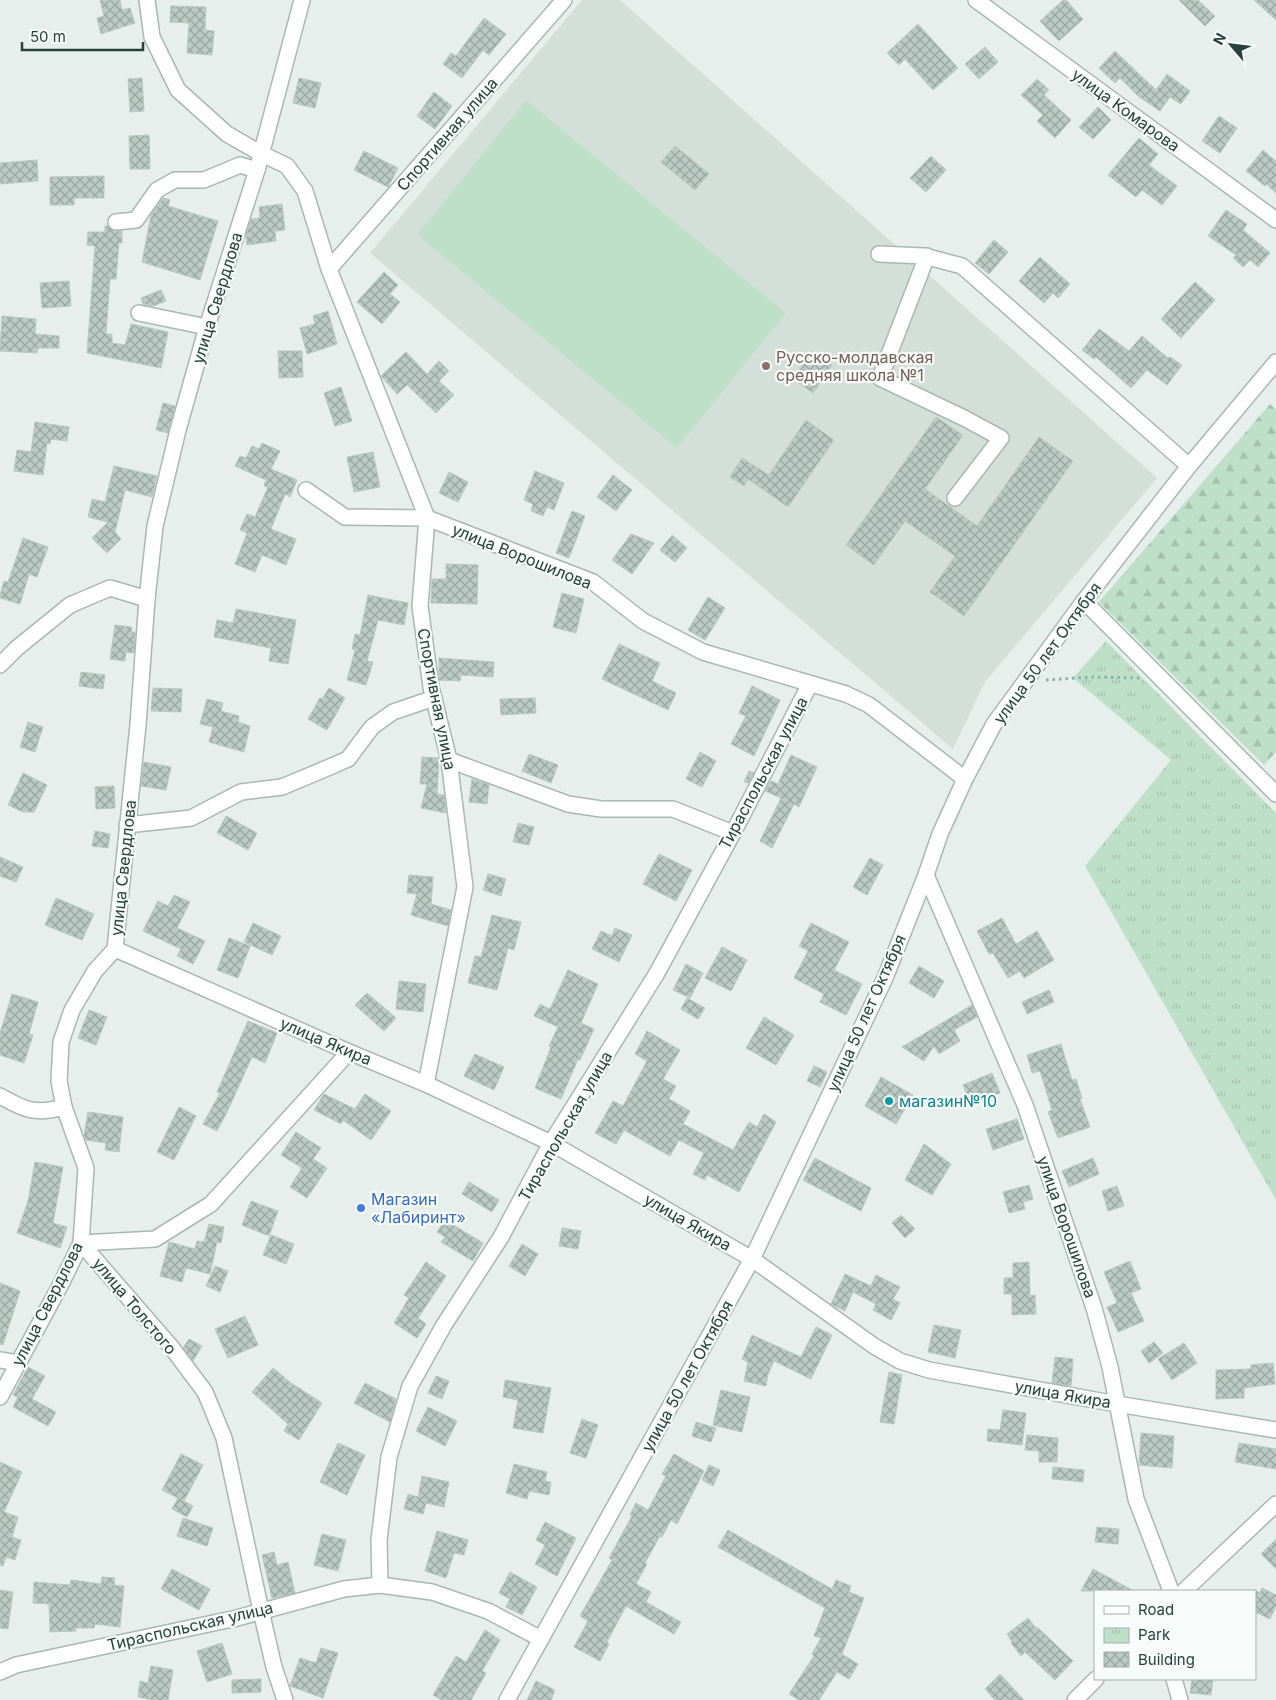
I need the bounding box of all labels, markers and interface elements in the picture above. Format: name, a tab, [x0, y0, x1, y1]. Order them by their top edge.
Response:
scale bar	[22, 20, 144, 52]
north arrow	[1206, 20, 1256, 70]
text: 50 m	[30, 27, 66, 46]
text: N	[1209, 30, 1229, 47]
street label: улица Комарова	[1068, 64, 1184, 156]
street label: Спортивная улица	[392, 73, 502, 195]
street label: улица Свердлова	[187, 230, 247, 366]
place label: Русско-молдавская средняя школа №1	[776, 347, 933, 385]
marker: Русско-молдавская средняя школа №1	[760, 360, 772, 372]
street label: улица Ворошилова	[449, 519, 595, 593]
street label: улица 50 лет Октября	[989, 578, 1105, 728]
street label: Спортивная улица	[413, 626, 461, 772]
street label: Тираспольская улица	[714, 693, 812, 853]
street label: улица Свердлова	[106, 799, 140, 937]
street label: улица 50 лет Октября	[822, 931, 910, 1095]
street label: улица Якира	[277, 1013, 375, 1069]
street label: Тираспольская улица	[514, 1048, 616, 1204]
place label: магазин№10	[899, 1091, 997, 1111]
marker: магазин№10	[883, 1095, 895, 1107]
street label: улица Ворошилова	[1033, 1153, 1101, 1301]
place label: Магазин «Лабиринт»	[371, 1189, 466, 1227]
street label: улица Якира	[641, 1189, 735, 1255]
marker: Магазин «Лабиринт»	[355, 1202, 367, 1214]
street label: улица Свердлова	[7, 1239, 87, 1369]
street label: улица Толстого	[89, 1254, 181, 1358]
street label: улица 50 лет Октября	[637, 1297, 737, 1455]
street label: улица Якира	[1013, 1376, 1113, 1412]
legend	[1094, 1590, 1256, 1680]
street label: Тираспольская улица	[105, 1597, 275, 1655]
text: Road	[1138, 1600, 1174, 1619]
text: Park	[1138, 1625, 1171, 1644]
text: Building	[1138, 1650, 1195, 1669]

